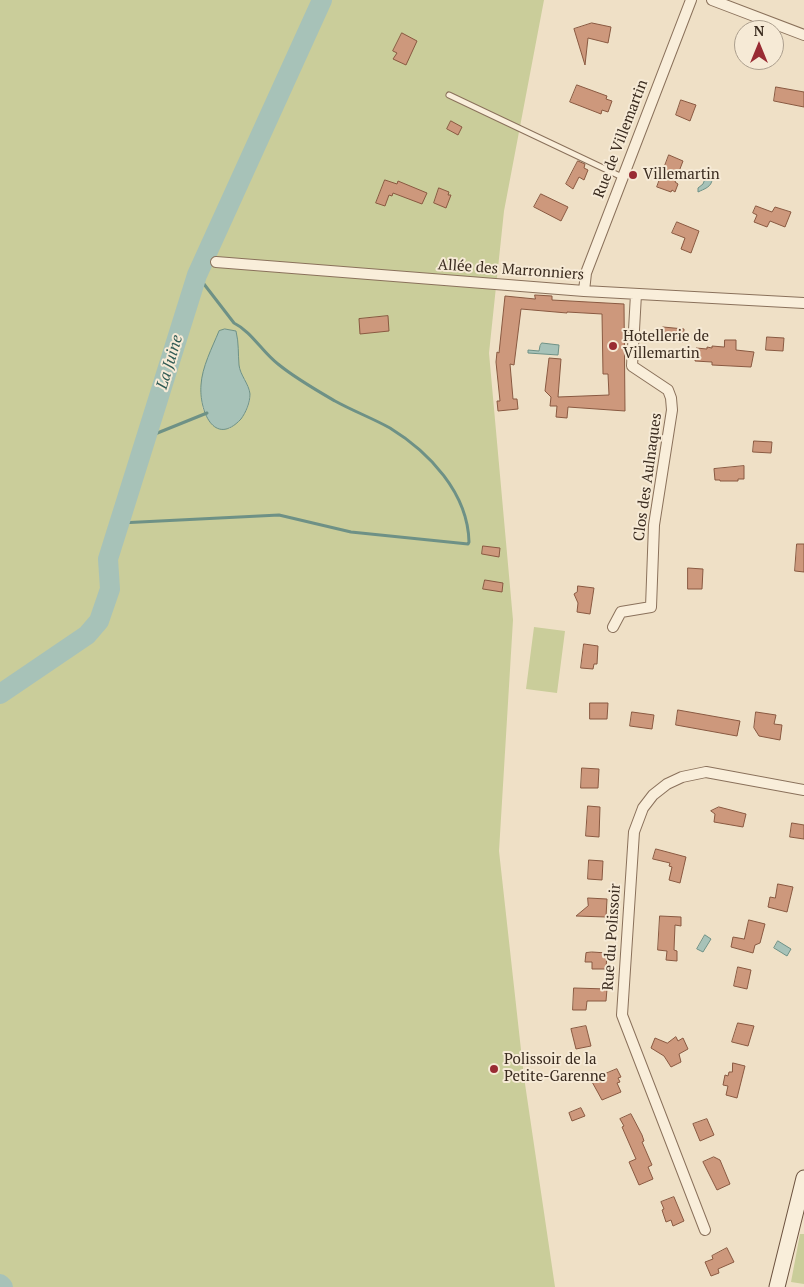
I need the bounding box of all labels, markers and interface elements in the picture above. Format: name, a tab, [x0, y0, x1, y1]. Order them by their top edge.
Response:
north arrow	[734, 20, 784, 70]
text: N	[754, 21, 764, 40]
street label: Rue de Villemartin	[590, 77, 652, 201]
place label: Villemartin	[643, 166, 720, 184]
marker: Villemartin	[627, 169, 639, 181]
street label: Allée des Marronniers	[437, 256, 585, 284]
place label: Hotellerie de Villemartin	[623, 328, 709, 363]
water label: La Juine	[153, 333, 187, 391]
marker: Hotellerie de Villemartin	[607, 340, 619, 352]
street label: Clos des Aulnaques	[630, 412, 666, 542]
street label: Rue du Polissoir	[599, 883, 625, 991]
place label: Polissoir de la Petite-Garenne	[504, 1051, 606, 1086]
marker: Polissoir de la Petite-Garenne	[488, 1063, 500, 1075]

